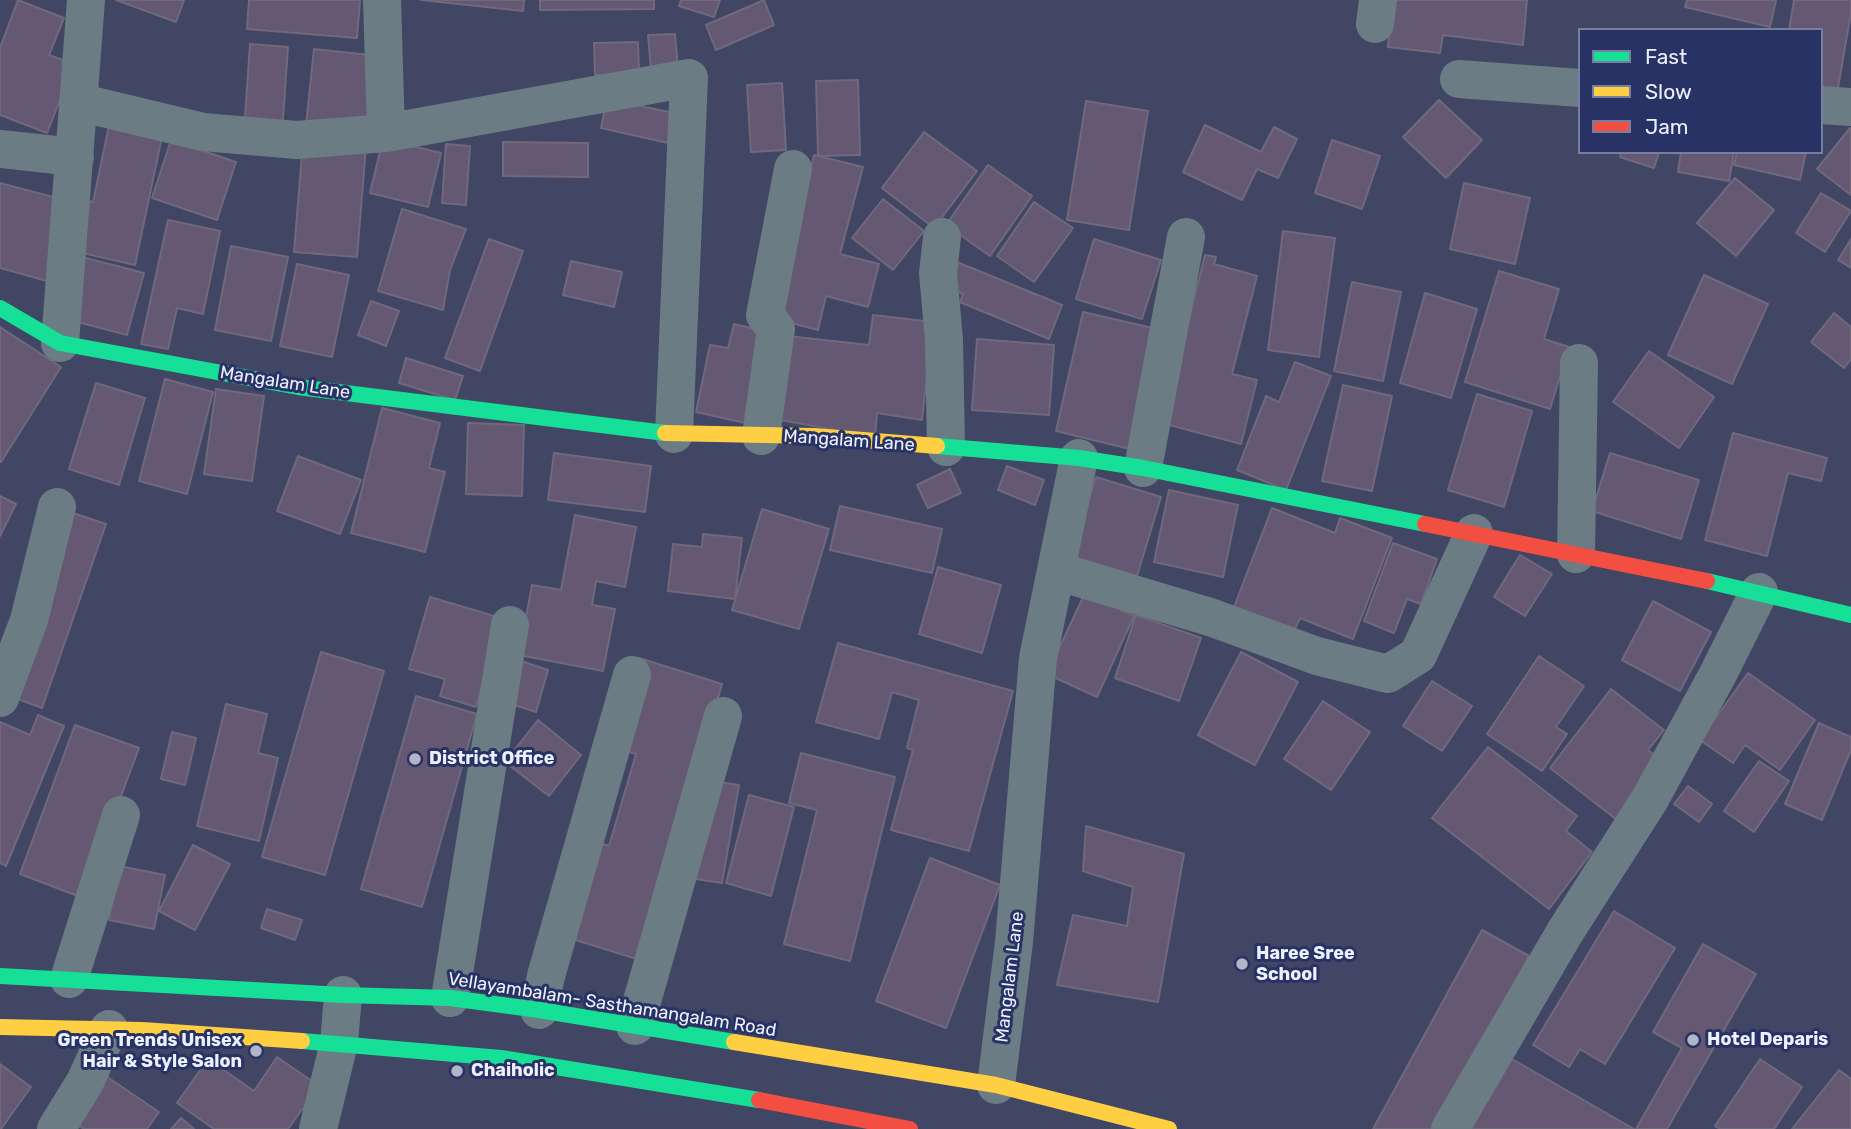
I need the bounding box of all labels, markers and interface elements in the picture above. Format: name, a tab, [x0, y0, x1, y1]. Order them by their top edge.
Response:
legend	[1578, 28, 1823, 154]
text: Fast	[1645, 44, 1687, 69]
text: Slow	[1645, 79, 1692, 104]
text: Jam	[1645, 114, 1689, 139]
street label: Mangalam Lane	[218, 362, 352, 404]
street label: Mangalam Lane	[783, 426, 915, 456]
place label: District Office	[429, 748, 554, 770]
marker: District Office	[407, 751, 423, 767]
street label: Mangalam Lane	[991, 910, 1029, 1044]
place label: Haree Sree School	[1256, 943, 1355, 986]
marker: Haree Sree School	[1234, 956, 1250, 972]
street label: Vellayambalam- Sasthamangalam Road	[446, 968, 778, 1042]
place label: Hotel Deparis	[1707, 1029, 1828, 1051]
place label: Green Trends Unisex Hair & Style Salon	[58, 1030, 242, 1072]
marker: Hotel Deparis	[1685, 1032, 1701, 1048]
marker: Green Trends Unisex Hair & Style Salon	[248, 1043, 264, 1059]
place label: Chaiholic	[471, 1060, 555, 1082]
marker: Chaiholic	[449, 1063, 465, 1079]

